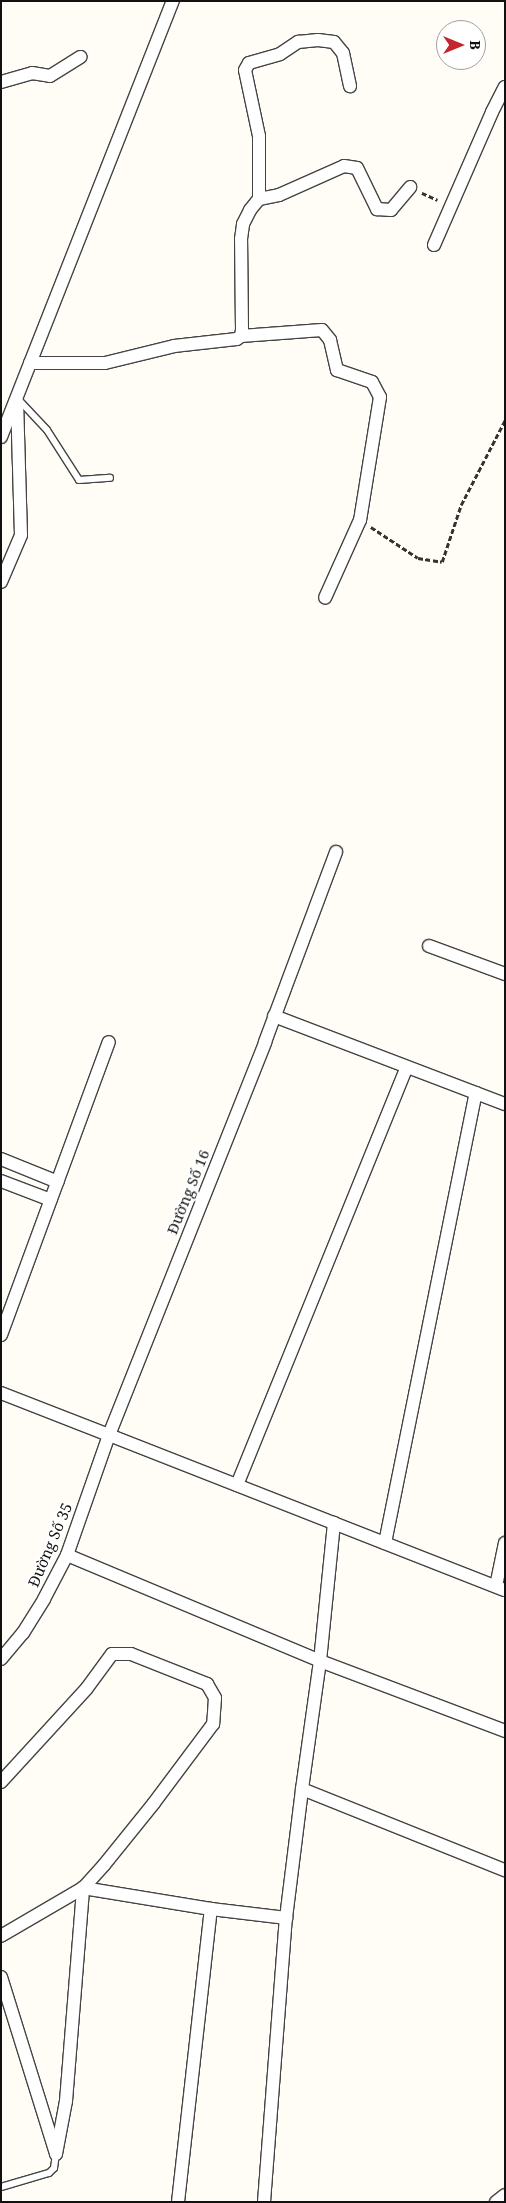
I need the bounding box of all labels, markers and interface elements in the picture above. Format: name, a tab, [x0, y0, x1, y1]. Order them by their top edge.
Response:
north arrow	[436, 20, 486, 70]
text: B	[466, 40, 485, 50]
street label: Đường Số 16	[163, 1147, 213, 1237]
street label: Đường Số 35	[24, 1500, 76, 1590]

